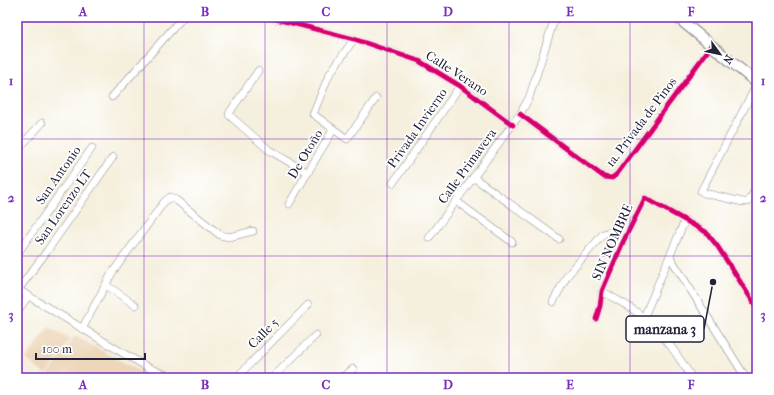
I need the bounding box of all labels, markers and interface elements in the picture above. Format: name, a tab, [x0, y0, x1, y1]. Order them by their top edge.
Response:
text: A	[78, 4, 88, 19]
text: B	[201, 4, 210, 19]
text: C	[322, 4, 331, 19]
text: D	[443, 4, 453, 19]
text: E	[566, 4, 574, 19]
text: F	[687, 4, 695, 19]
north arrow	[700, 34, 740, 74]
street label: Calle Verano	[423, 47, 491, 99]
text: N	[720, 52, 736, 67]
text: 1	[9, 73, 14, 88]
text: 1	[761, 73, 766, 88]
street label: 1a. Privada de Pinos	[602, 74, 680, 170]
street label: Privada Invierno	[384, 85, 450, 171]
street label: Calle Primavera	[435, 125, 500, 206]
street label: De Otoño	[284, 126, 326, 181]
street label: San Antonio	[32, 143, 84, 207]
street label: San Lorenzo LT	[32, 166, 95, 247]
text: 2	[8, 190, 15, 205]
text: 2	[760, 190, 767, 205]
street label: SIN NOMBRE	[588, 201, 636, 282]
text: 3	[8, 307, 14, 323]
text: 3	[760, 307, 766, 323]
street label: Calle 5	[245, 314, 282, 351]
callout: manzana 3	[626, 316, 704, 342]
text: manzana 3	[633, 321, 696, 338]
scale bar	[36, 335, 145, 361]
text: 100 m	[42, 342, 72, 356]
text: A	[78, 377, 88, 392]
text: B	[201, 377, 210, 392]
text: C	[322, 377, 331, 392]
text: D	[443, 377, 453, 392]
text: E	[566, 377, 574, 392]
text: F	[687, 377, 695, 392]

